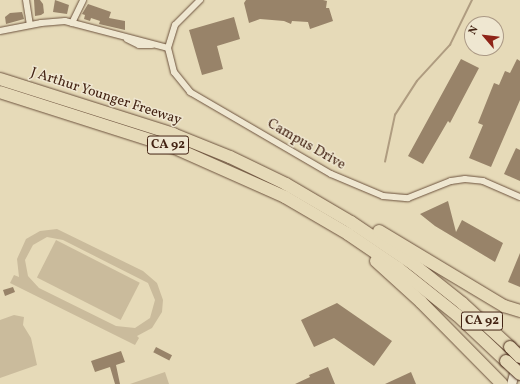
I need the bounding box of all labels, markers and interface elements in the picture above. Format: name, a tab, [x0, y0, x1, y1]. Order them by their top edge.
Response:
north arrow	[464, 16, 504, 56]
text: N	[465, 24, 482, 38]
street label: J Arthur Younger Freeway	[28, 65, 184, 129]
street label: Campus Drive	[264, 116, 348, 174]
road number: CA 92	[146, 134, 190, 156]
road number: CA 92	[460, 310, 504, 332]

